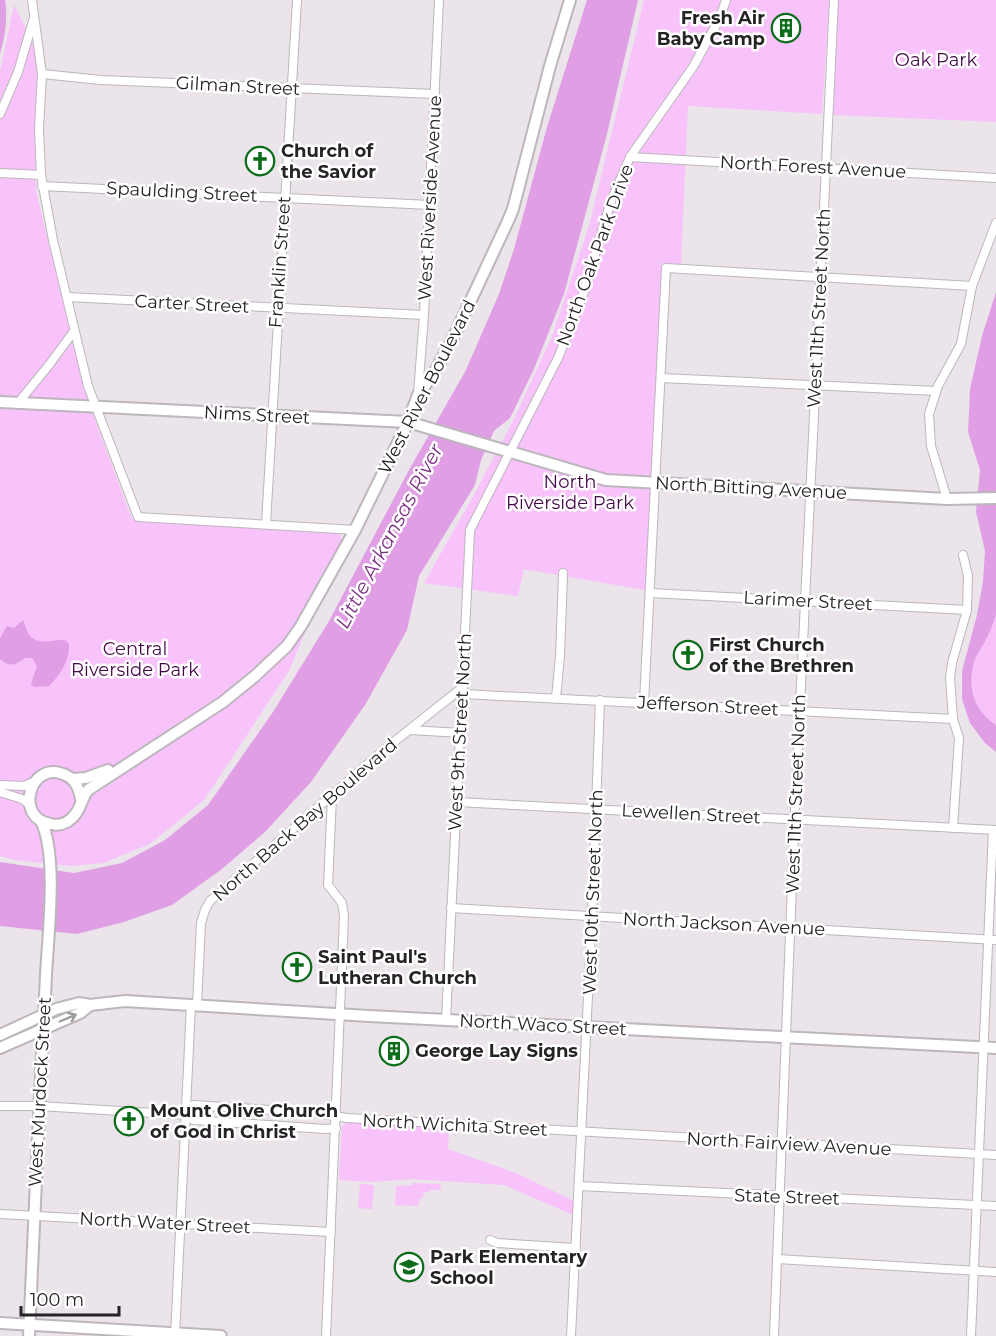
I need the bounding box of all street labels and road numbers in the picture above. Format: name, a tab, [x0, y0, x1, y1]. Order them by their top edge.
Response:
street label: Gilman Street	[175, 72, 301, 100]
street label: West Riverside Avenue	[414, 95, 446, 301]
street label: North Forest Avenue	[719, 151, 907, 183]
street label: North Oak Park Drive	[552, 161, 638, 349]
street label: Spaulding Street	[106, 177, 258, 207]
street label: Franklin Street	[264, 195, 296, 329]
street label: West 11th Street North	[803, 208, 835, 408]
street label: Carter Street	[134, 290, 250, 318]
street label: West River Boulevard	[373, 296, 481, 478]
street label: Nims Street	[203, 401, 311, 429]
street label: North Bitting Avenue	[654, 472, 848, 504]
street label: Larimer Street	[743, 587, 873, 615]
street label: West 9th Street North	[444, 633, 476, 831]
street label: Jefferson Street	[636, 691, 779, 721]
street label: West 11th Street North	[782, 694, 810, 894]
street label: North Back Bay Boulevard	[208, 734, 402, 906]
street label: West 10th Street North	[578, 789, 608, 995]
street label: Lewellen Street	[621, 799, 761, 829]
street label: North Jackson Avenue	[622, 908, 826, 940]
street label: West Murdock Street	[24, 996, 56, 1188]
street label: North Waco Street	[459, 1010, 627, 1040]
street label: North Wichita Street	[362, 1109, 548, 1141]
street label: North Fairview Avenue	[686, 1128, 892, 1160]
street label: State Street	[734, 1184, 840, 1210]
street label: North Water Street	[79, 1208, 251, 1238]

